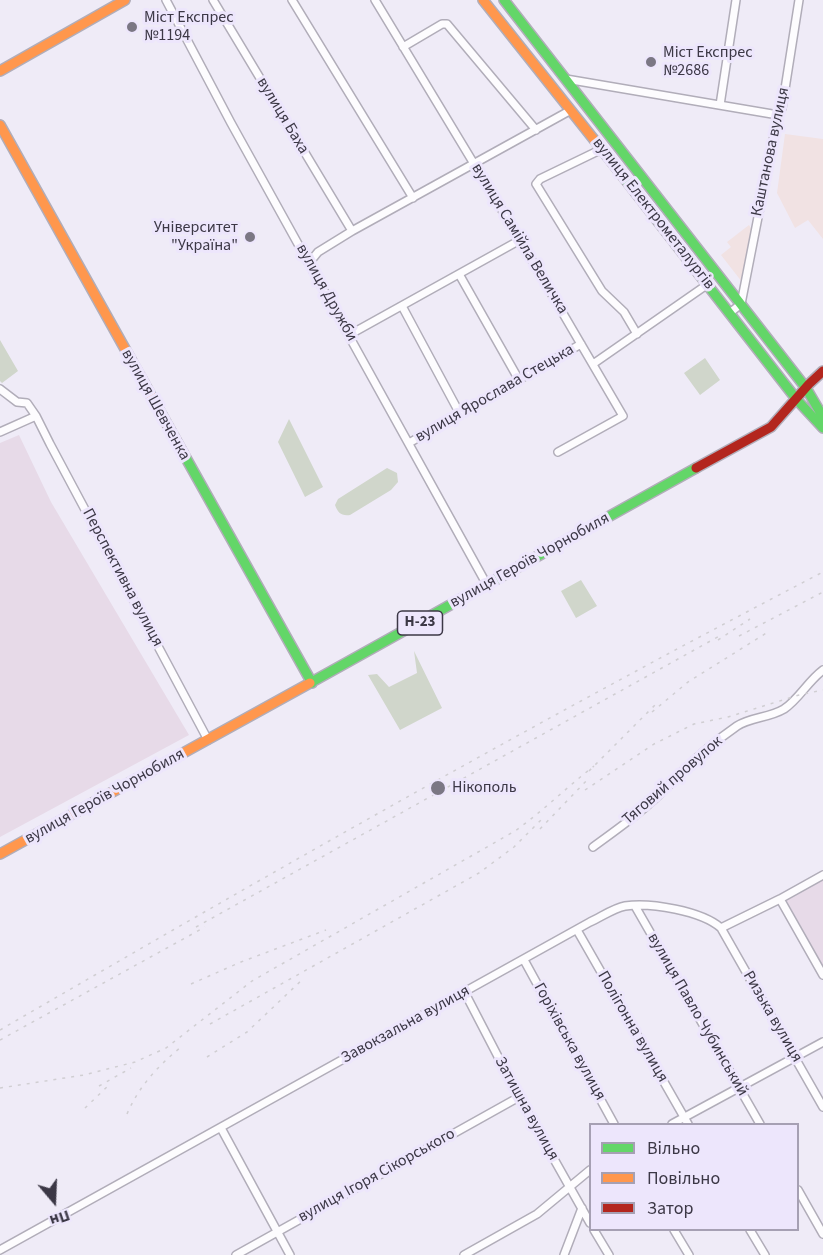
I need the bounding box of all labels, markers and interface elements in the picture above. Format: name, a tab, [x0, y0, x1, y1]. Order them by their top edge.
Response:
place label: Міст Експрес №1194	[144, 8, 234, 46]
marker: Міст Експрес №1194	[125, 20, 139, 34]
place label: Міст Експрес №2686	[663, 43, 753, 81]
marker: Міст Експрес №2686	[644, 55, 658, 69]
street label: вулиця Баха	[252, 74, 312, 158]
street label: Каштанова вулиця	[748, 86, 794, 218]
street label: вулиця Електрометалургів	[588, 134, 718, 294]
street label: вулиця Самійла Величка	[466, 160, 572, 318]
place label: Університет "Україна"	[154, 218, 238, 256]
marker: Університет "Україна"	[243, 230, 257, 244]
street label: вулиця Дружби	[291, 241, 361, 345]
street label: вулиця Ярослава Стецька	[412, 341, 578, 447]
street label: вулиця Шевченка	[116, 346, 194, 464]
street label: Перспективна вулиця	[77, 506, 167, 650]
street label: вулиця Героїв Чорнобиля	[447, 509, 613, 613]
road number: Н-23	[398, 611, 442, 635]
street label: Тяговий провулок	[619, 732, 727, 830]
street label: вулиця Героїв Чорнобиля	[22, 745, 188, 849]
place label: Нікополь	[452, 778, 517, 798]
marker: Нікополь	[429, 779, 447, 797]
street label: вулиця Павло Чубинський	[642, 930, 752, 1100]
street label: Полігонна вулиця	[592, 968, 672, 1086]
street label: Ризька вулиця	[738, 968, 806, 1066]
street label: Горіхівська вулиця	[529, 980, 609, 1104]
street label: Завокзальна вулиця	[339, 982, 473, 1068]
street label: Затишна вулиця	[490, 1054, 562, 1164]
legend	[589, 1123, 799, 1231]
street label: вулиця Ігоря Сікорського	[295, 1125, 459, 1227]
text: Вільно	[647, 1136, 700, 1161]
text: Повільно	[647, 1166, 720, 1191]
north arrow	[24, 1171, 84, 1231]
text: Затор	[647, 1196, 694, 1221]
text: Пн	[47, 1204, 73, 1232]

